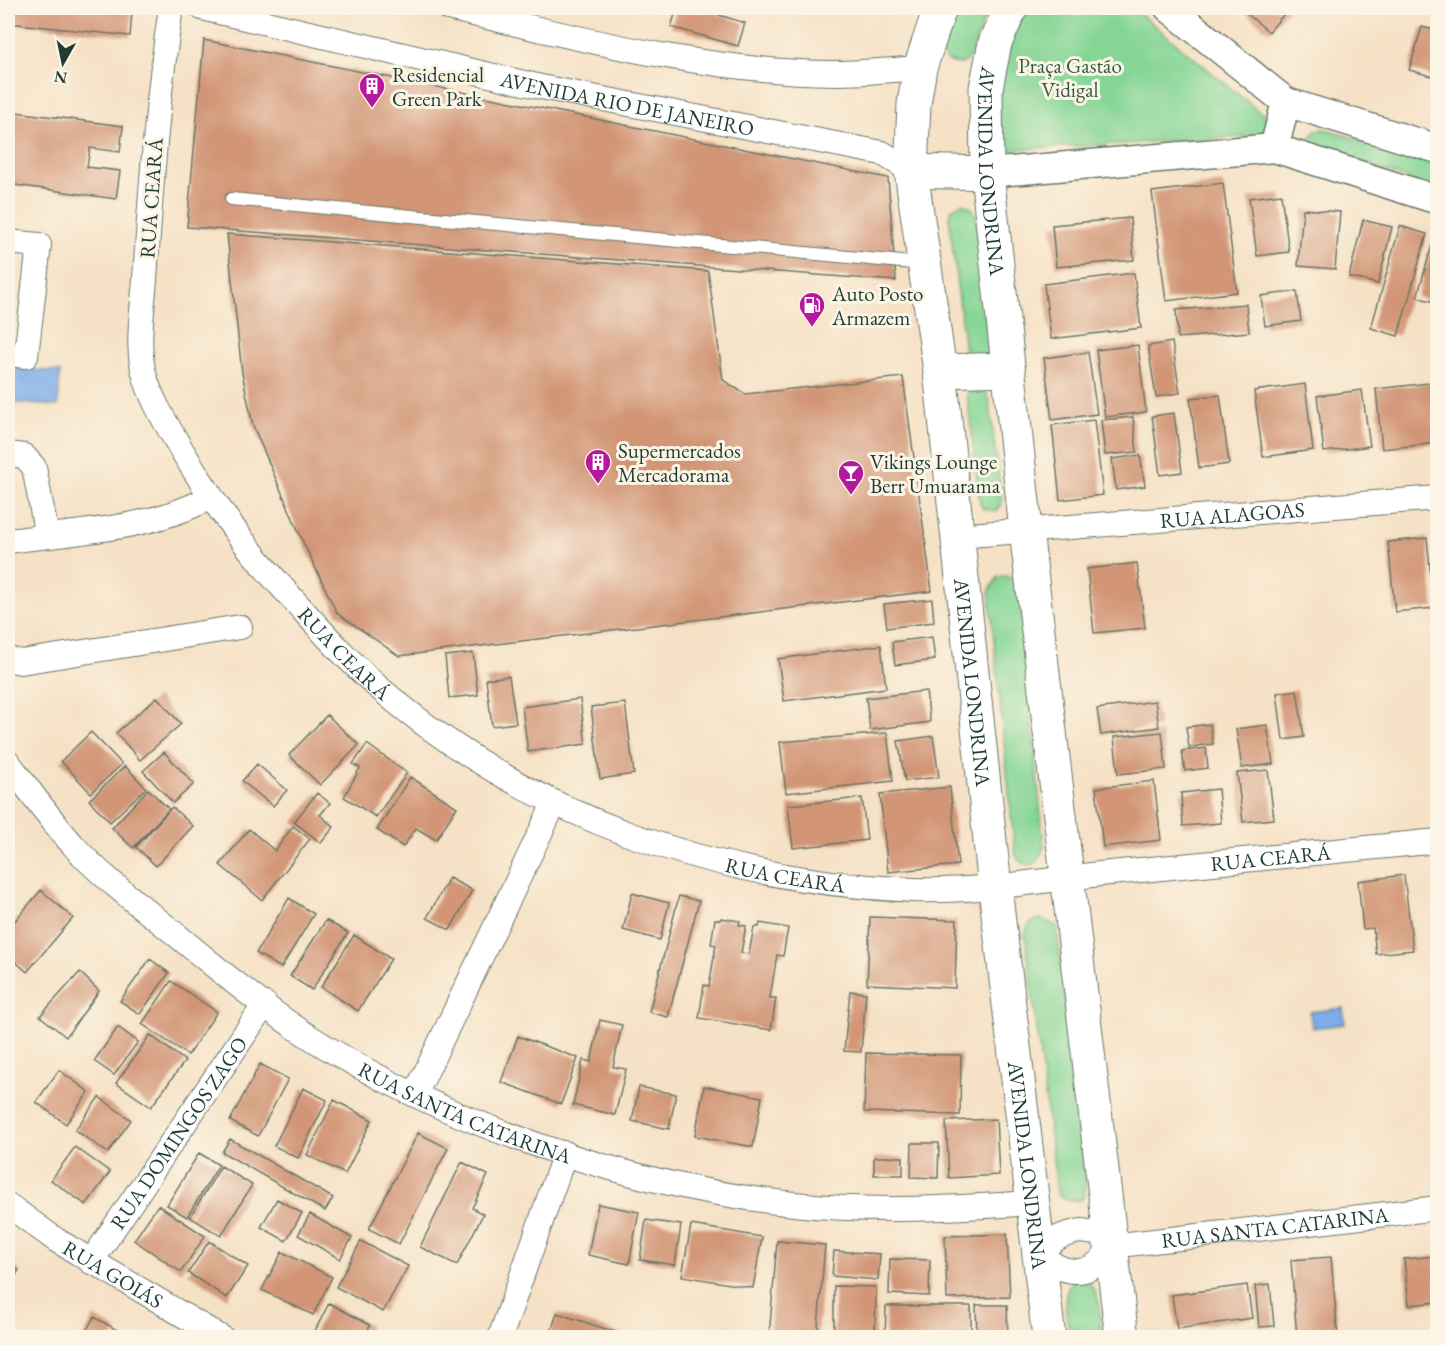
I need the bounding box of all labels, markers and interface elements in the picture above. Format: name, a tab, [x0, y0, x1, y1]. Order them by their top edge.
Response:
north arrow	[33, 33, 93, 93]
park label: Praça Gastão Vidigal	[1018, 52, 1122, 103]
place label: Residencial Green Park	[392, 61, 484, 112]
street label: AVENIDA RIO DE JANEIRO	[497, 64, 756, 141]
street label: AVENIDA LONDRINA	[972, 64, 1012, 278]
text: N	[53, 66, 69, 89]
building icon: Residencial Green Park	[357, 71, 387, 109]
street label: RUA CEARÁ	[133, 136, 169, 259]
place label: Auto Posto Armazem	[831, 280, 924, 331]
fuel station icon: Auto Posto Armazem	[797, 290, 827, 328]
place label: Supermercados Mercadorama	[618, 437, 741, 488]
building icon: Supermercados Mercadorama	[583, 447, 613, 485]
place label: Vikings Lounge Berr Umuarama	[870, 448, 1001, 499]
bar icon: Vikings Lounge Berr Umuarama	[836, 458, 866, 496]
street label: RUA ALAGOAS	[1159, 495, 1305, 533]
street label: AVENIDA LONDRINA	[949, 576, 998, 788]
street label: RUA CEARÁ	[292, 601, 397, 706]
street label: RUA CEARÁ	[1209, 838, 1332, 877]
street label: RUA CEARÁ	[723, 851, 847, 898]
street label: RUA DOMINGOS ZAGO	[104, 1031, 253, 1234]
street label: RUA SANTA CATARINA	[354, 1055, 575, 1169]
street label: AVENIDA LONDRINA	[1002, 1059, 1054, 1271]
street label: RUA SANTA CATARINA	[1160, 1200, 1391, 1254]
street label: RUA GOIÁS	[58, 1234, 168, 1314]

